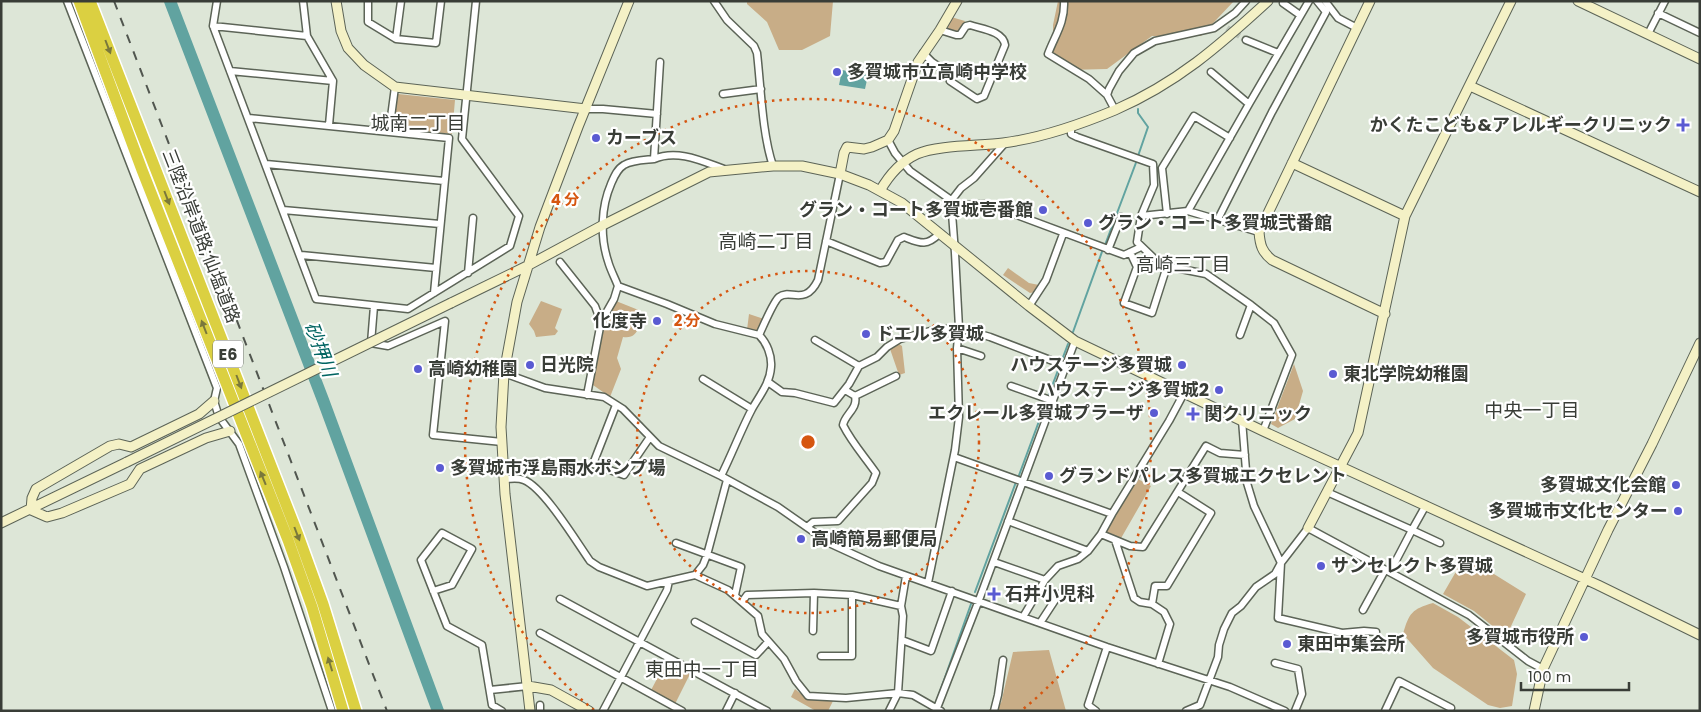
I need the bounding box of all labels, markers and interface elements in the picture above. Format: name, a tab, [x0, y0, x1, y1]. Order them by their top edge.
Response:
one-way arrow	[105, 39, 112, 54]
place label: 多賀城市立高崎中学校	[847, 59, 1027, 84]
marker: 多賀城市立高崎中学校	[831, 66, 843, 78]
district label: 城南二丁目	[370, 110, 466, 137]
place label: かくたこども&アレルギークリニック	[1370, 112, 1672, 137]
marker: かくたこども&アレルギークリニック	[1676, 118, 1690, 132]
place label: カーブス	[606, 125, 677, 150]
marker: カーブス	[590, 132, 602, 144]
street label: 三陸沿岸道路;仙塩道路	[157, 145, 246, 327]
text: 4 分	[551, 189, 579, 210]
one-way arrow	[164, 191, 172, 205]
place label: グラン・コート多賀城壱番館	[799, 197, 1033, 222]
marker: グラン・コート多賀城壱番館	[1037, 204, 1049, 216]
place label: グラン・コート多賀城弐番館	[1098, 210, 1332, 235]
marker: グラン・コート多賀城弐番館	[1082, 217, 1094, 229]
district label: 高崎二丁目	[718, 228, 814, 255]
district label: 高崎三丁目	[1135, 251, 1231, 278]
place label: 化度寺	[593, 308, 647, 333]
text: 2 分	[674, 310, 700, 331]
marker: 化度寺	[651, 315, 663, 327]
water label: 砂押川	[298, 318, 344, 382]
one-way arrow	[200, 319, 207, 334]
place label: ドエル多賀城	[876, 321, 984, 346]
marker: ドエル多賀城	[860, 328, 872, 340]
road number: E6	[213, 340, 243, 368]
place label: 日光院	[540, 352, 594, 377]
place label: ハウステージ多賀城	[1010, 352, 1172, 377]
place label: 高崎幼稚園	[428, 356, 518, 381]
marker: 日光院	[524, 359, 536, 371]
marker: ハウステージ多賀城	[1176, 359, 1188, 371]
place label: 東北学院幼稚園	[1343, 361, 1469, 386]
marker: 高崎幼稚園	[412, 363, 424, 375]
marker: 東北学院幼稚園	[1327, 368, 1339, 380]
one-way arrow	[235, 375, 243, 390]
place label: ハウステージ多賀城2	[1037, 377, 1209, 402]
marker: ハウステージ多賀城2	[1213, 384, 1225, 396]
district label: 中央一丁目	[1484, 397, 1580, 424]
place label: エクレール多賀城プラーザ	[928, 400, 1144, 425]
place label: 関クリニック	[1204, 401, 1312, 426]
marker: エクレール多賀城プラーザ	[1148, 407, 1160, 419]
marker: 関クリニック	[1186, 407, 1200, 421]
centre of rings	[799, 433, 817, 451]
place label: 多賀城市浮島雨水ポンプ場	[450, 455, 665, 480]
marker: 多賀城市浮島雨水ポンプ場	[434, 462, 446, 474]
place label: グランドパレス多賀城エクセレント	[1059, 463, 1347, 488]
marker: グランドパレス多賀城エクセレント	[1043, 470, 1055, 482]
one-way arrow	[259, 471, 267, 485]
place label: 多賀城文化会館	[1540, 472, 1666, 497]
marker: 多賀城文化会館	[1670, 479, 1682, 491]
place label: 多賀城市文化センター	[1488, 498, 1668, 523]
marker: 多賀城市文化センター	[1672, 505, 1684, 517]
place label: 高崎簡易郵便局	[811, 526, 937, 551]
one-way arrow	[293, 527, 301, 542]
marker: 高崎簡易郵便局	[795, 533, 807, 545]
place label: サンセレクト多賀城	[1331, 553, 1493, 578]
marker: サンセレクト多賀城	[1315, 560, 1327, 572]
place label: 石井小児科	[1005, 581, 1095, 606]
marker: 石井小児科	[987, 587, 1001, 601]
place label: 多賀城市役所	[1466, 624, 1574, 649]
place label: 東田中集会所	[1297, 631, 1405, 656]
marker: 多賀城市役所	[1578, 631, 1590, 643]
marker: 東田中集会所	[1281, 638, 1293, 650]
one-way arrow	[325, 656, 333, 671]
district label: 東田中一丁目	[645, 656, 759, 683]
scale bar	[1521, 660, 1628, 692]
text: 100 m	[1528, 666, 1571, 687]

